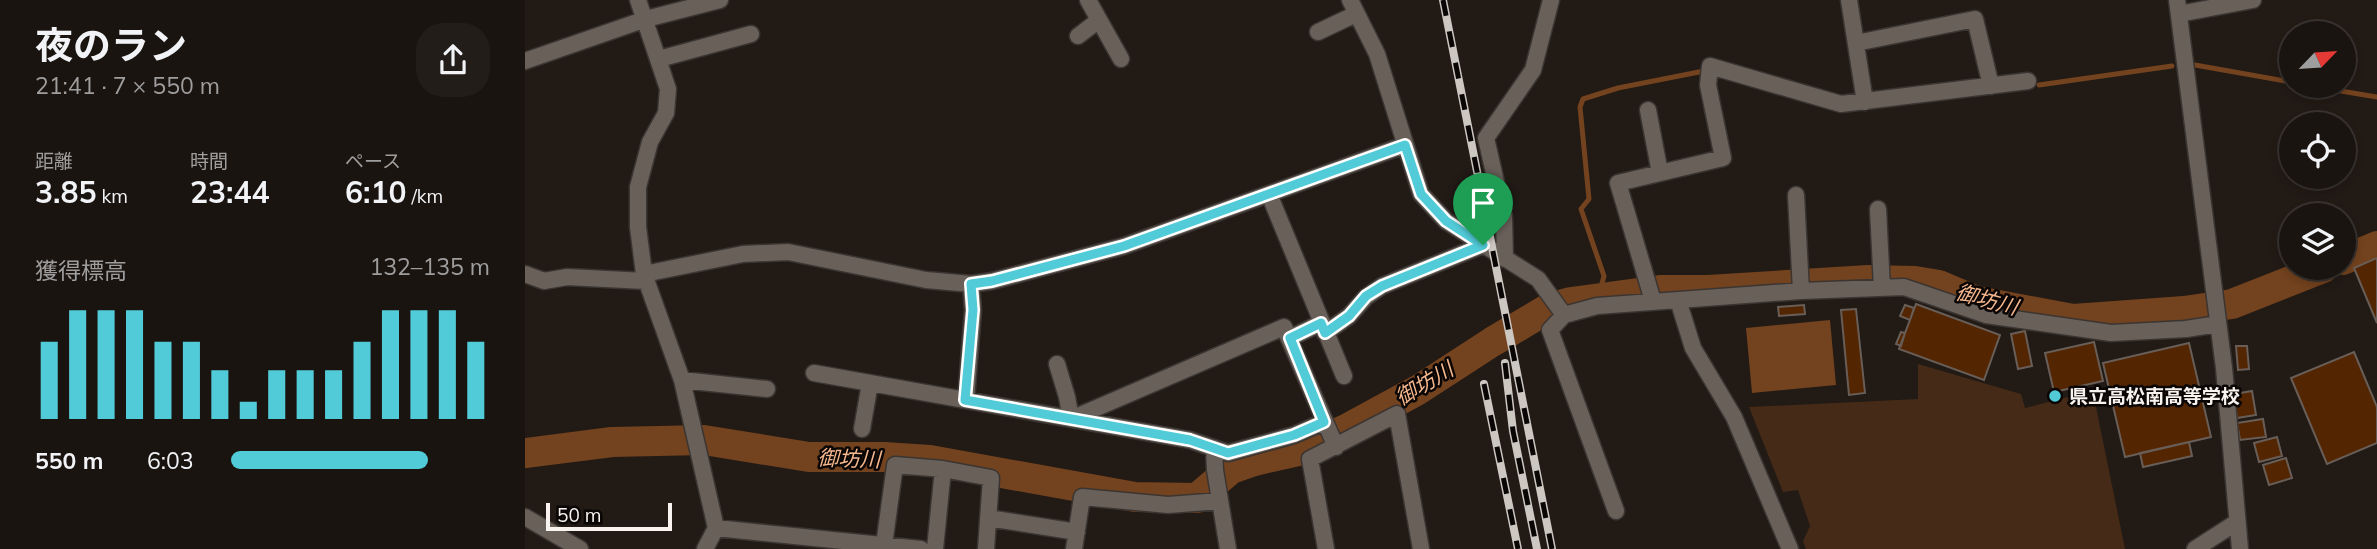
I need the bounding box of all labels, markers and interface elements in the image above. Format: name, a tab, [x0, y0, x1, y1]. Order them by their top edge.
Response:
text: 夜のラン	[35, 21, 187, 69]
north arrow	[2279, 21, 2355, 98]
map controls	[2279, 21, 2356, 280]
button: share	[416, 23, 490, 97]
text: 21:41 · 7 × 550 m	[35, 71, 220, 100]
button: locate	[2279, 112, 2356, 189]
text: 距離	[35, 149, 73, 173]
text: 時間	[190, 149, 228, 173]
text: ペース	[345, 149, 401, 173]
text: 3.85	[35, 173, 96, 211]
text: 23:44	[190, 173, 269, 211]
text: 6:10	[345, 173, 406, 211]
pin	[1453, 173, 1513, 245]
text: km	[96, 184, 128, 208]
text: /km	[406, 184, 443, 208]
icon: arrive	[1464, 184, 1502, 222]
button: layers	[2279, 203, 2356, 280]
text: 132–135 m	[369, 252, 490, 281]
text: 獲得標高	[35, 256, 127, 285]
water label: 御坊川	[1953, 278, 2023, 320]
water label: 御坊川	[1390, 355, 1459, 410]
place label: 県立高松南高等学校	[2069, 384, 2240, 408]
marker: 県立高松南高等学校	[2047, 388, 2063, 404]
water label: 御坊川	[817, 444, 883, 472]
text: 550 m	[35, 446, 103, 475]
text: 6:03	[147, 446, 194, 475]
scale bar	[546, 500, 672, 532]
text: 50 m	[557, 503, 601, 527]

